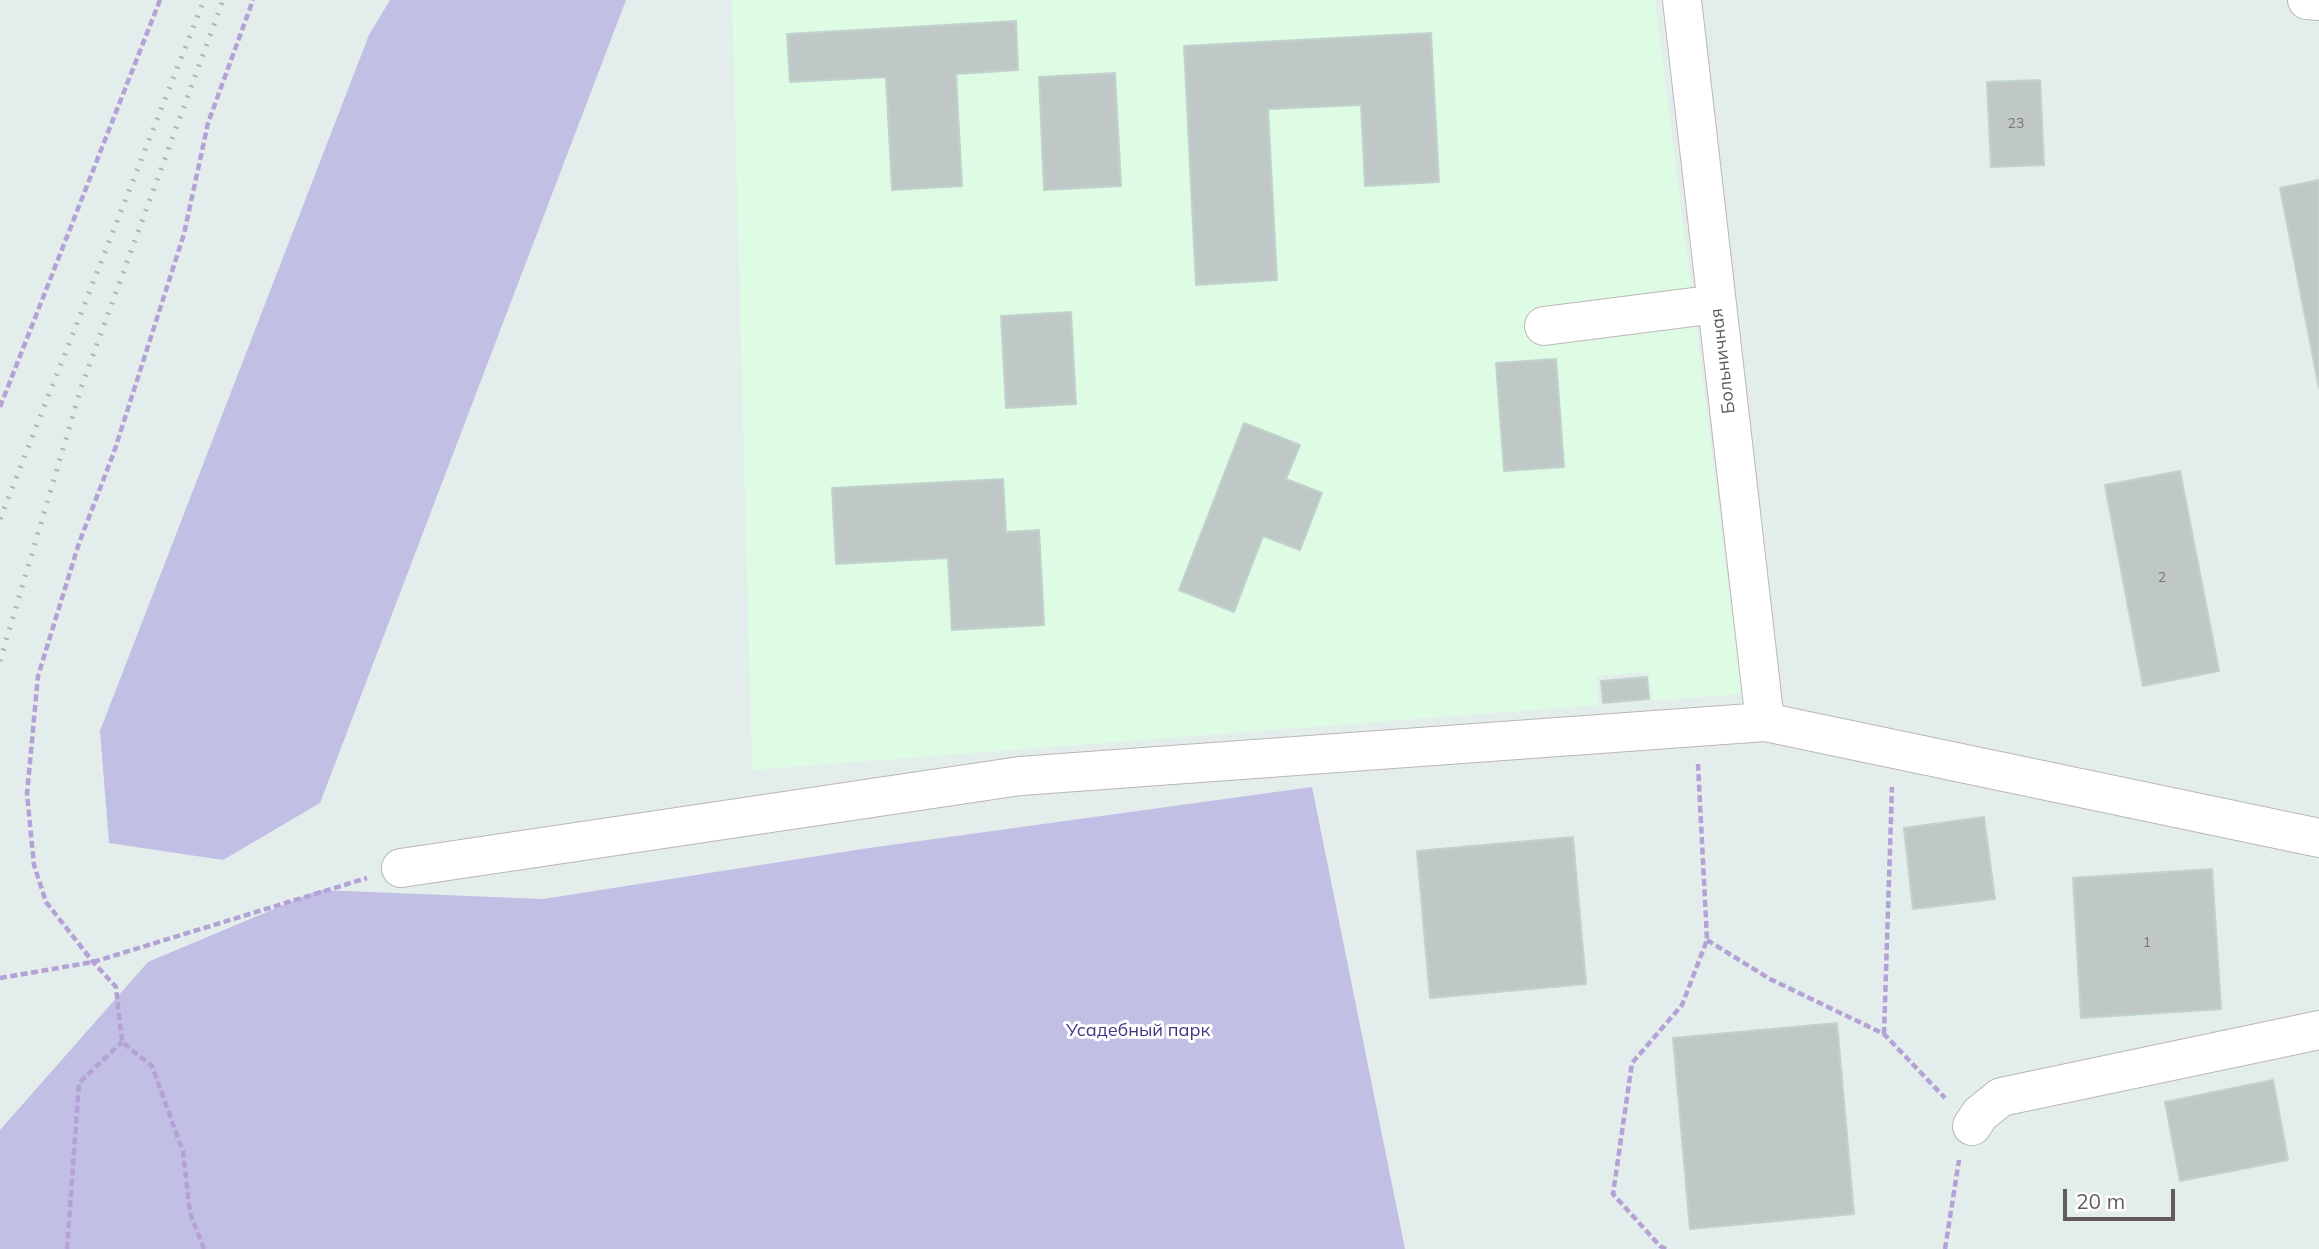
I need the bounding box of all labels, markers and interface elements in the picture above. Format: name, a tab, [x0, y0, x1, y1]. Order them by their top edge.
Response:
house number: 23	[2008, 116, 2024, 132]
street label: Больничная	[1706, 307, 1740, 415]
house number: 2	[2158, 570, 2166, 586]
house number: 1	[2143, 935, 2151, 951]
park label: Усадебный парк	[1066, 1020, 1210, 1042]
scale bar	[2067, 1176, 2179, 1220]
text: 20 m	[2076, 1188, 2125, 1214]

